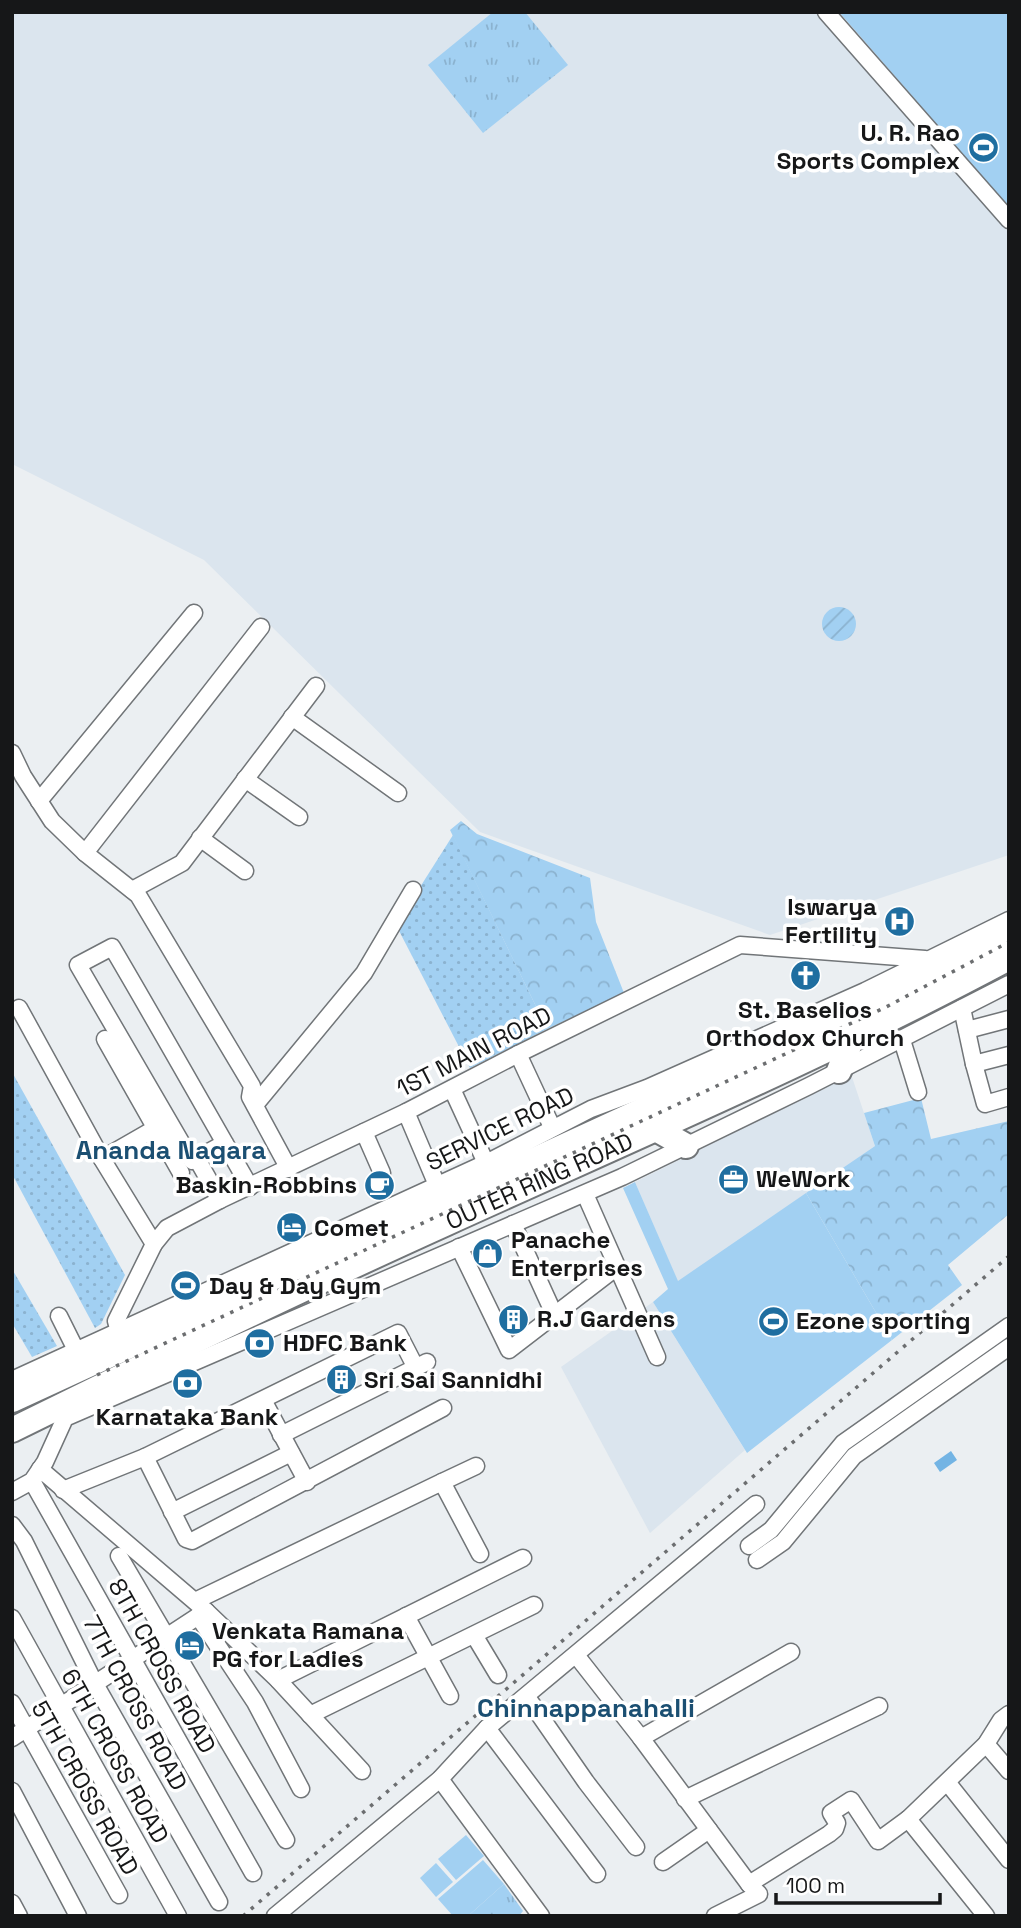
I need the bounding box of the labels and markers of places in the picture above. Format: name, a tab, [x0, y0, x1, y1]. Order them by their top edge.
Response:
place label: U. R. Rao Sports Complex	[777, 117, 960, 176]
sports icon: U. R. Rao Sports Complex	[966, 130, 1000, 164]
place label: Iswarya Fertility	[785, 891, 877, 950]
hospital icon: Iswarya Fertility	[883, 904, 917, 938]
church icon: St. Baselios Orthodox Church	[788, 959, 822, 993]
place label: St. Baselios Orthodox Church	[706, 994, 904, 1053]
office icon: WeWork	[716, 1162, 750, 1196]
place label: WeWork	[756, 1163, 851, 1194]
cafe icon: Baskin-Robbins	[363, 1168, 397, 1202]
place label: Baskin-Robbins	[175, 1169, 357, 1200]
hotel icon: Comet	[274, 1211, 308, 1245]
place label: Comet	[314, 1212, 389, 1243]
place label: Panache Enterprises	[511, 1224, 643, 1283]
shop icon: Panache Enterprises	[471, 1237, 505, 1271]
sports icon: Day & Day Gym	[169, 1269, 203, 1303]
place label: Day & Day Gym	[209, 1270, 381, 1301]
building icon: R.J Gardens	[497, 1302, 531, 1336]
place label: R.J Gardens	[537, 1303, 675, 1334]
sports icon: Ezone sporting	[756, 1304, 790, 1338]
place label: Ezone sporting	[796, 1305, 970, 1336]
bank icon: HDFC Bank	[243, 1326, 277, 1360]
place label: HDFC Bank	[283, 1327, 408, 1358]
building icon: Sri Sai Sannidhi	[324, 1363, 358, 1397]
place label: Sri Sai Sannidhi	[364, 1364, 542, 1395]
bank icon: Karnataka Bank	[170, 1366, 204, 1400]
place label: Karnataka Bank	[96, 1401, 279, 1432]
place label: Venkata Ramana PG for Ladies	[212, 1615, 404, 1674]
hotel icon: Venkata Ramana PG for Ladies	[172, 1628, 206, 1662]

